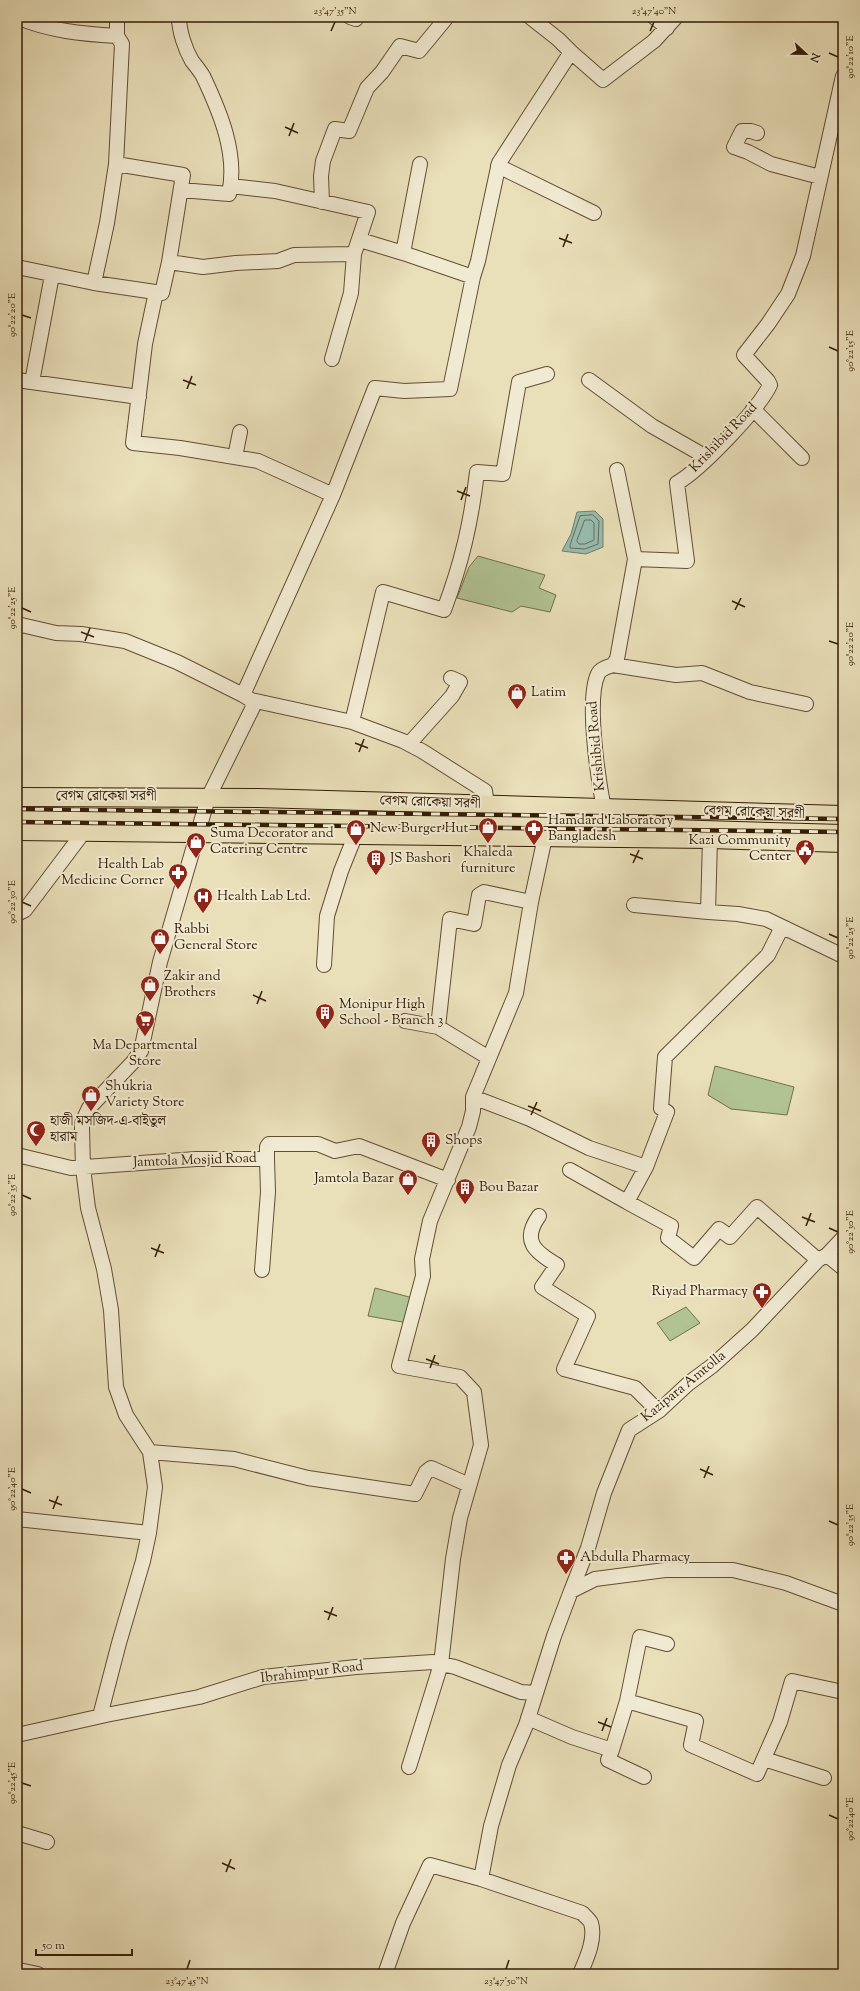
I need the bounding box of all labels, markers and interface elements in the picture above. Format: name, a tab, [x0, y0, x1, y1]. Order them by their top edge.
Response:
text: 23°47'35"N	[314, 4, 356, 19]
text: 23°47'40"N	[632, 4, 676, 19]
north arrow	[786, 34, 826, 74]
text: 90°22'10"E	[843, 36, 858, 78]
text: N	[805, 49, 824, 65]
text: 90°22'20"E	[5, 293, 20, 337]
text: 90°22'15"E	[843, 330, 858, 372]
street label: Krishibid Road	[685, 398, 763, 478]
text: 90°22'25"E	[5, 587, 20, 629]
text: 90°22'20"E	[843, 622, 858, 666]
shop icon: Latim	[506, 682, 528, 710]
place label: Latim	[531, 683, 567, 703]
street label: Krishibid Road	[583, 700, 611, 792]
street label: বেগম রোকেয়া সরণী	[55, 787, 157, 807]
street label: বেগম রোকেয়া সরণী	[379, 791, 481, 815]
street label: বেগম রোকেয়া সরণী	[703, 801, 805, 825]
place label: Hamdard Laboratory Bangladesh	[548, 811, 674, 847]
shop icon: Khaleda furniture	[477, 816, 499, 844]
shop icon: New Burger Hut	[345, 818, 367, 846]
pharmacy icon: Hamdard Laboratory Bangladesh	[523, 818, 545, 846]
place label: New Burger Hut	[370, 819, 469, 839]
place label: Suma Decorator and Catering Centre	[210, 824, 334, 860]
shop icon: Suma Decorator and Catering Centre	[185, 831, 207, 859]
place label: Kazi Community Center	[689, 831, 792, 867]
public building icon: Kazi Community Center	[794, 838, 816, 866]
place label: Khaleda furniture	[461, 843, 515, 879]
building icon: JS Bashori	[365, 848, 387, 876]
place label: JS Bashori	[389, 849, 451, 869]
place label: Health Lab Medicine Corner	[61, 855, 165, 891]
pharmacy icon: Health Lab Medicine Corner	[167, 862, 189, 890]
text: 90°22'30"E	[5, 880, 20, 924]
hospital icon: Health Lab Ltd.	[192, 886, 214, 914]
place label: Health Lab Ltd.	[217, 887, 311, 907]
text: 90°22'25"E	[843, 917, 858, 959]
place label: Rabbi General Store	[174, 920, 258, 956]
shop icon: Rabbi General Store	[149, 927, 171, 955]
place label: Zakir and Brothers	[164, 967, 221, 1003]
shop icon: Zakir and Brothers	[139, 974, 161, 1002]
place label: Monipur High School - Branch 3	[339, 995, 444, 1031]
building icon: Monipur High School - Branch 3	[314, 1002, 336, 1030]
supermarket icon: Ma Departmental Store	[134, 1009, 156, 1037]
place label: Ma Departmental Store	[92, 1036, 198, 1072]
place label: Shukria Variety Store	[105, 1077, 185, 1113]
shop icon: Shukria Variety Store	[80, 1084, 102, 1112]
place label: হাজী মসজিদ-এ-বাইতুল হারাম	[49, 1111, 168, 1148]
mosque icon: হাজী মসজিদ-এ-বাইতুল হারাম	[25, 1119, 47, 1147]
building icon: Shops	[420, 1130, 442, 1158]
place label: Shops	[445, 1131, 482, 1151]
street label: Jamtola Mosjid Road	[132, 1149, 257, 1173]
shop icon: Jamtola Bazar	[397, 1168, 419, 1196]
place label: Jamtola Bazar	[313, 1169, 395, 1189]
text: 90°22'35"E	[5, 1174, 20, 1216]
building icon: Bou Bazar	[454, 1177, 476, 1205]
place label: Bou Bazar	[479, 1178, 539, 1198]
text: 90°22'30"E	[843, 1210, 858, 1254]
pharmacy icon: Riyad Pharmacy	[751, 1281, 773, 1309]
place label: Riyad Pharmacy	[652, 1282, 748, 1302]
street label: Kazipara Amtolla	[637, 1346, 731, 1427]
text: 90°22'40"E	[5, 1467, 20, 1511]
text: 90°22'35"E	[843, 1504, 858, 1546]
pharmacy icon: Abdulla Pharmacy	[555, 1547, 577, 1575]
place label: Abdulla Pharmacy	[580, 1548, 690, 1568]
street label: Ibrahimpur Road	[259, 1657, 365, 1689]
text: 90°22'45"E	[5, 1762, 20, 1804]
text: 90°22'40"E	[843, 1797, 858, 1841]
scale bar	[36, 1931, 132, 1957]
text: 50 m	[41, 1937, 65, 1955]
text: 23°47'45"N	[166, 1974, 209, 1989]
text: 23°47'50"N	[484, 1974, 528, 1989]

